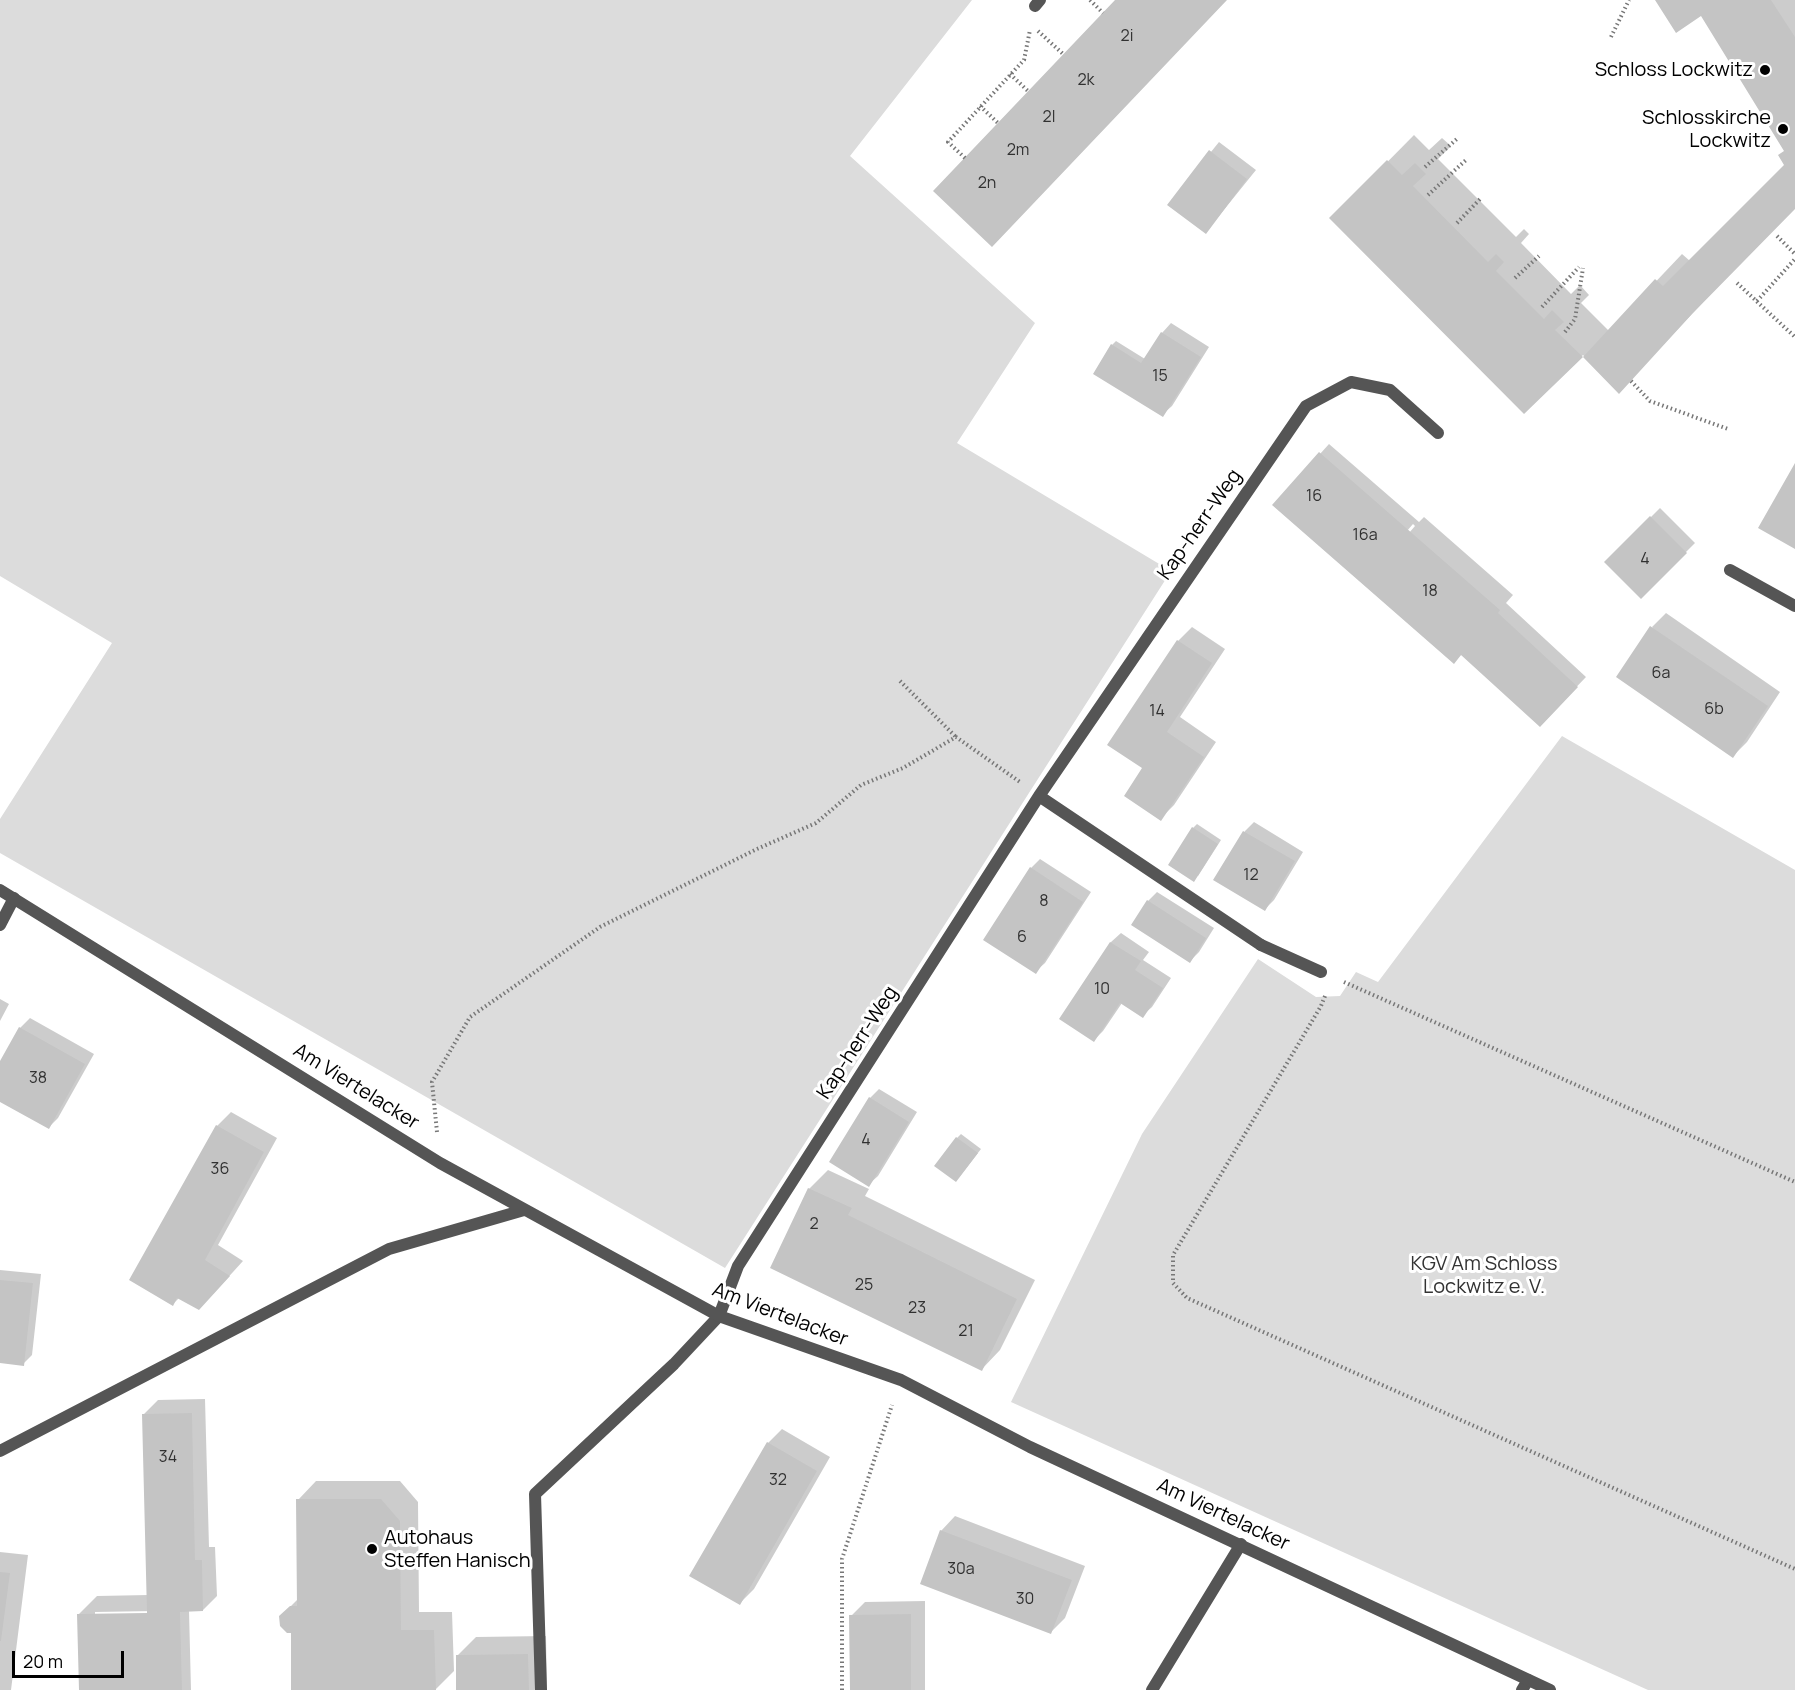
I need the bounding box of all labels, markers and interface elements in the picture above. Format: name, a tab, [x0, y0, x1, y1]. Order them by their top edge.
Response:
house number: 2i	[1121, 27, 1133, 47]
place label: Schloss Lockwitz	[1595, 58, 1753, 82]
marker: Schloss Lockwitz	[1758, 63, 1772, 77]
house number: 2k	[1077, 71, 1095, 91]
place label: Schlosskirche Lockwitz	[1642, 106, 1771, 153]
house number: 2l	[1043, 108, 1055, 128]
marker: Schlosskirche Lockwitz	[1776, 122, 1790, 136]
house number: 2m	[1007, 141, 1029, 161]
house number: 2n	[978, 174, 996, 194]
house number: 15	[1152, 367, 1168, 387]
street label: Kap-herr-Weg	[1153, 465, 1247, 585]
house number: 16	[1306, 487, 1322, 507]
house number: 16a	[1352, 526, 1378, 546]
house number: 4	[1640, 550, 1650, 570]
house number: 18	[1422, 582, 1438, 602]
house number: 6a	[1652, 664, 1670, 684]
house number: 6b	[1704, 700, 1724, 720]
house number: 14	[1149, 702, 1165, 722]
house number: 12	[1243, 866, 1259, 886]
house number: 8	[1039, 892, 1049, 912]
house number: 6	[1017, 928, 1027, 948]
house number: 10	[1094, 980, 1110, 1000]
street label: Kap-herr-Weg	[813, 982, 903, 1104]
street label: Am Viertelacker	[289, 1039, 423, 1135]
house number: 38	[29, 1069, 47, 1089]
house number: 4	[861, 1131, 871, 1151]
house number: 36	[211, 1160, 229, 1180]
house number: 2	[809, 1215, 819, 1235]
park label: KGV Am Schloss Lockwitz e. V.	[1410, 1252, 1558, 1299]
house number: 25	[855, 1276, 873, 1296]
street label: Am Viertelacker	[709, 1278, 851, 1352]
house number: 23	[908, 1299, 926, 1319]
house number: 21	[958, 1322, 974, 1342]
house number: 34	[159, 1448, 177, 1468]
house number: 32	[769, 1471, 787, 1491]
street label: Am Viertelacker	[1153, 1474, 1293, 1556]
place label: Autohaus Steffen Hanisch	[384, 1526, 531, 1573]
marker: Autohaus Steffen Hanisch	[365, 1542, 379, 1556]
house number: 30a	[947, 1560, 975, 1580]
house number: 30	[1016, 1590, 1034, 1610]
scale bar	[15, 1639, 128, 1677]
text: 20 m	[23, 1649, 63, 1673]

